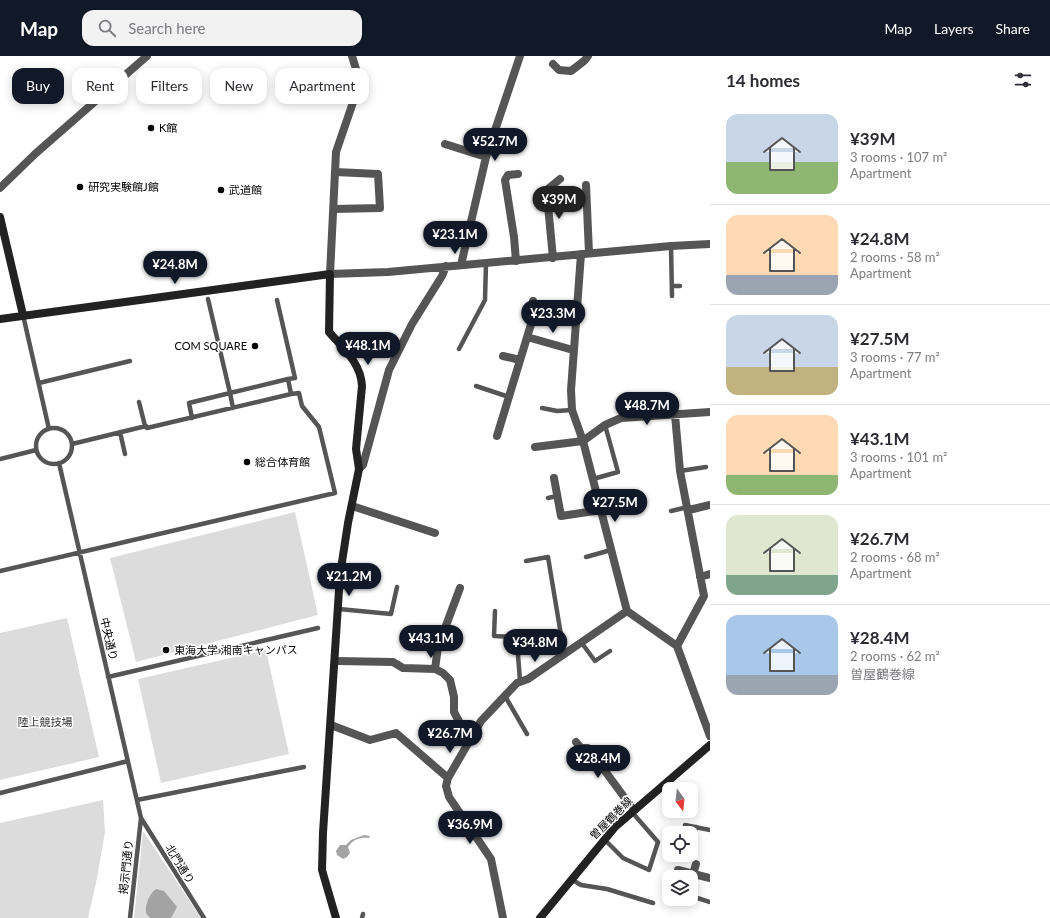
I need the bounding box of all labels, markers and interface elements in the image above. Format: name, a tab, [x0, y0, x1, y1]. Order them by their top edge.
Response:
search box	[82, 10, 362, 46]
text: Map	[20, 17, 58, 40]
icon: search	[96, 17, 118, 39]
text: Search here	[128, 19, 206, 37]
text: Map	[884, 20, 912, 37]
text: Layers	[934, 20, 974, 37]
text: Share	[996, 20, 1030, 37]
chip: Buy	[12, 68, 64, 104]
chip: Rent	[72, 68, 128, 104]
chip: Filters	[136, 68, 202, 104]
chip: New	[210, 68, 267, 104]
chip: Apartment	[275, 68, 369, 104]
icon: filters	[1012, 69, 1034, 91]
text: 14 homes	[726, 70, 800, 91]
place label: K館	[159, 121, 177, 134]
marker: K館	[146, 123, 156, 133]
pin: ¥52.7M	[462, 128, 528, 162]
text: ¥39M	[850, 128, 896, 149]
icon: home	[758, 130, 806, 178]
text: ¥52.7M	[472, 133, 518, 149]
text: 3 rooms · 107 m²	[850, 149, 947, 165]
text: Apartment	[850, 165, 911, 181]
place label: 研究実験館J館	[88, 180, 159, 193]
marker: 研究実験館J館	[75, 182, 85, 192]
place label: 武道館	[229, 183, 262, 196]
marker: 武道館	[216, 185, 226, 195]
pin: ¥39M	[535, 186, 583, 220]
text: ¥39M	[542, 191, 576, 207]
pin: ¥23.1M	[422, 221, 488, 255]
text: ¥23.1M	[432, 226, 478, 242]
text: ¥24.8M	[850, 228, 910, 249]
icon: home	[758, 231, 806, 279]
text: 2 rooms · 58 m²	[850, 249, 940, 265]
pin: ¥24.8M	[142, 251, 208, 285]
text: ¥24.8M	[152, 256, 198, 272]
text: Apartment	[850, 265, 911, 281]
pin: ¥23.3M	[520, 300, 586, 334]
text: ¥23.3M	[530, 305, 576, 321]
text: ¥27.5M	[850, 328, 910, 349]
icon: home	[758, 331, 806, 379]
pin: ¥48.1M	[335, 332, 401, 366]
text: ¥48.1M	[345, 337, 391, 353]
place label: COM SQUARE	[175, 339, 247, 352]
marker: COM SQUARE	[250, 341, 260, 351]
text: 3 rooms · 77 m²	[850, 349, 940, 365]
text: Apartment	[850, 365, 911, 381]
pin: ¥48.7M	[614, 392, 680, 426]
text: ¥48.7M	[624, 397, 670, 413]
text: ¥43.1M	[850, 428, 910, 449]
icon: home	[758, 431, 806, 479]
text: 3 rooms · 101 m²	[850, 449, 947, 465]
place label: 総合体育館	[255, 455, 310, 468]
marker: 総合体育館	[242, 457, 252, 467]
text: Apartment	[850, 465, 911, 481]
pin: ¥27.5M	[582, 489, 648, 523]
text: ¥27.5M	[592, 494, 638, 510]
text: ¥26.7M	[850, 528, 910, 549]
icon: home	[758, 531, 806, 579]
text: 2 rooms · 68 m²	[850, 549, 940, 565]
pin: ¥21.2M	[316, 563, 382, 597]
text: Apartment	[850, 565, 911, 581]
text: ¥21.2M	[326, 568, 372, 584]
street label: 中央通り	[98, 616, 121, 662]
pin: ¥43.1M	[398, 625, 464, 659]
text: ¥28.4M	[850, 627, 910, 648]
pin: ¥34.8M	[502, 629, 568, 663]
text: ¥43.1M	[408, 630, 454, 646]
icon: home	[758, 631, 806, 679]
text: ¥34.8M	[512, 634, 558, 650]
place label: 東海大学 湘南キャンパス	[174, 643, 298, 656]
marker: 東海大学 湘南キャンパス	[161, 645, 171, 655]
text: 2 rooms · 62 m²	[850, 648, 940, 664]
text: 曽屋鶴巻線	[850, 666, 915, 682]
park label: 陸上競技場	[18, 715, 73, 728]
pin: ¥26.7M	[417, 720, 483, 754]
text: ¥26.7M	[427, 725, 473, 741]
pin: ¥28.4M	[565, 745, 631, 779]
text: ¥28.4M	[575, 750, 621, 766]
north arrow	[662, 782, 698, 818]
map controls	[662, 782, 698, 906]
street label: 曽屋鶴巻線	[587, 794, 635, 842]
pin: ¥36.9M	[437, 811, 503, 845]
text: ¥36.9M	[447, 816, 493, 832]
button: locate	[662, 826, 698, 862]
street label: 掲示門通り	[116, 839, 135, 895]
street label: 北門通り	[163, 842, 198, 886]
button: layers	[662, 870, 698, 906]

